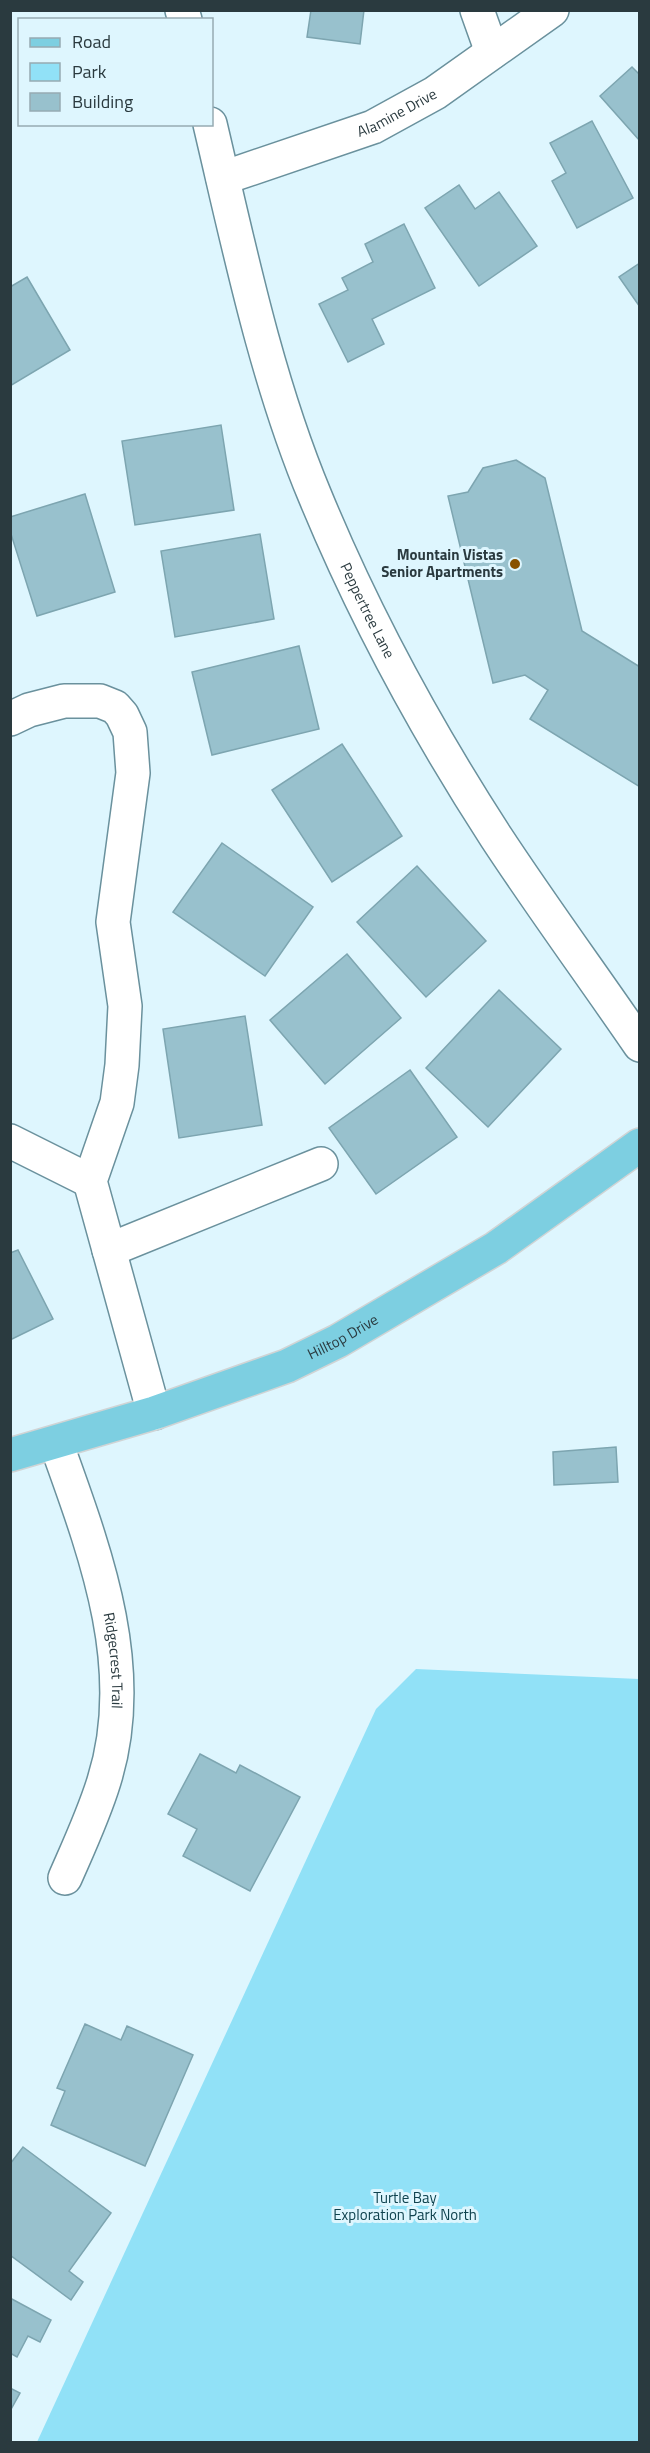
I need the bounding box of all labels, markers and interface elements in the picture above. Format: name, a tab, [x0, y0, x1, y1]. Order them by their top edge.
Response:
legend	[18, 18, 213, 126]
text: Road	[72, 28, 111, 55]
text: Park	[72, 58, 107, 85]
street label: Alamine Drive	[354, 82, 441, 143]
text: Building	[72, 88, 133, 115]
place label: Mountain Vistas Senior Apartments	[381, 543, 503, 583]
marker: Mountain Vistas Senior Apartments	[508, 557, 522, 571]
street label: Peppertree Lane	[335, 559, 401, 662]
street label: Hilltop Drive	[303, 1308, 382, 1365]
street label: Ridgecrest Trail	[98, 1610, 129, 1709]
park label: Turtle Bay Exploration Park North	[333, 2186, 477, 2226]

